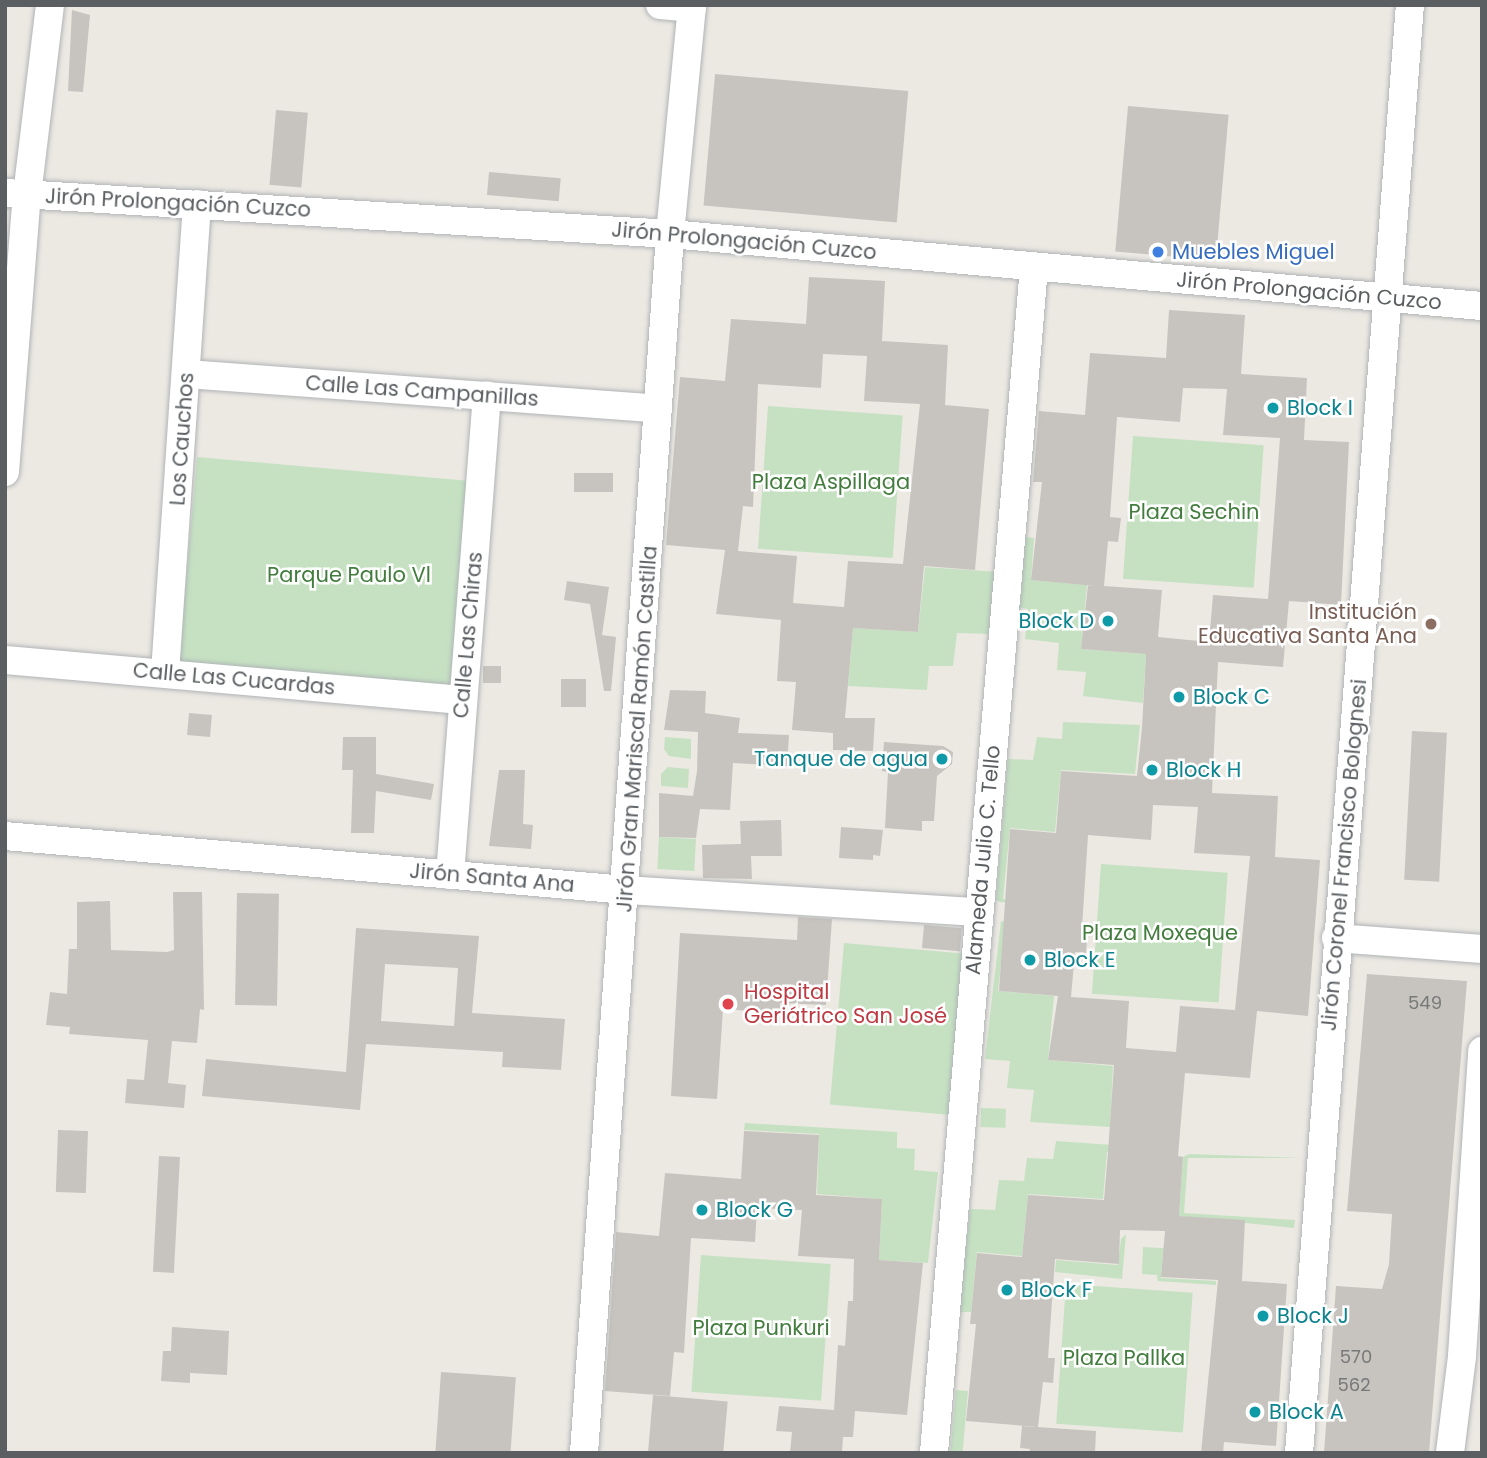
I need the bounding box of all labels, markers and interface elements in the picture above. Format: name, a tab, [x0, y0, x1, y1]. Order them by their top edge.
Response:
street label: Jirón Prolongación Cuzco	[44, 183, 312, 223]
street label: Jirón Prolongación Cuzco	[610, 217, 878, 265]
place label: Muebles Miguel	[1172, 239, 1335, 265]
marker: Muebles Miguel	[1150, 244, 1166, 260]
street label: Jirón Prolongación Cuzco	[1175, 267, 1443, 315]
street label: Calle Las Campanillas	[305, 370, 539, 412]
street label: Los Cauchos	[165, 372, 199, 506]
place label: Block I	[1287, 395, 1353, 421]
marker: Block I	[1265, 400, 1281, 416]
park label: Plaza Aspillaga	[752, 469, 910, 495]
park label: Plaza Sechin	[1128, 499, 1260, 525]
street label: Jirón Gran Mariscal Ramón Castilla	[612, 545, 662, 913]
street label: Calle Las Chiras	[448, 551, 488, 719]
park label: Parque Paulo Vl	[267, 562, 431, 588]
place label: Institución Educativa Santa Ana	[1198, 599, 1417, 649]
place label: Block D	[1019, 608, 1094, 634]
marker: Block D	[1100, 613, 1116, 629]
marker: Institución Educativa Santa Ana	[1423, 616, 1439, 632]
street label: Calle Las Cucardas	[132, 658, 336, 700]
street label: Jirón Coronel Francisco Bolognesi	[1316, 678, 1372, 1032]
place label: Block C	[1193, 684, 1270, 710]
marker: Block C	[1171, 689, 1187, 705]
street label: Alameda Julio C. Tello	[960, 744, 1006, 976]
place label: Tanque de agua	[754, 746, 928, 772]
marker: Tanque de agua	[934, 751, 950, 767]
place label: Block H	[1166, 757, 1241, 783]
marker: Block H	[1144, 762, 1160, 778]
street label: Jirón Santa Ana	[408, 858, 576, 898]
park label: Plaza Moxeque	[1082, 920, 1238, 946]
place label: Block E	[1044, 947, 1115, 973]
marker: Block E	[1022, 952, 1038, 968]
place label: Hospital Geriátrico San José	[744, 979, 947, 1029]
house number: 549	[1408, 992, 1442, 1014]
marker: Hospital Geriátrico San José	[718, 994, 738, 1014]
place label: Block G	[716, 1197, 793, 1223]
marker: Block G	[694, 1202, 710, 1218]
place label: Block F	[1021, 1277, 1092, 1303]
marker: Block F	[999, 1282, 1015, 1298]
place label: Block J	[1277, 1303, 1349, 1329]
marker: Block J	[1255, 1308, 1271, 1324]
park label: Plaza Punkuri	[692, 1315, 830, 1341]
park label: Plaza Pallka	[1063, 1345, 1185, 1371]
house number: 570	[1340, 1346, 1372, 1368]
house number: 562	[1337, 1374, 1371, 1396]
place label: Block A	[1269, 1399, 1344, 1425]
marker: Block A	[1247, 1404, 1263, 1420]

